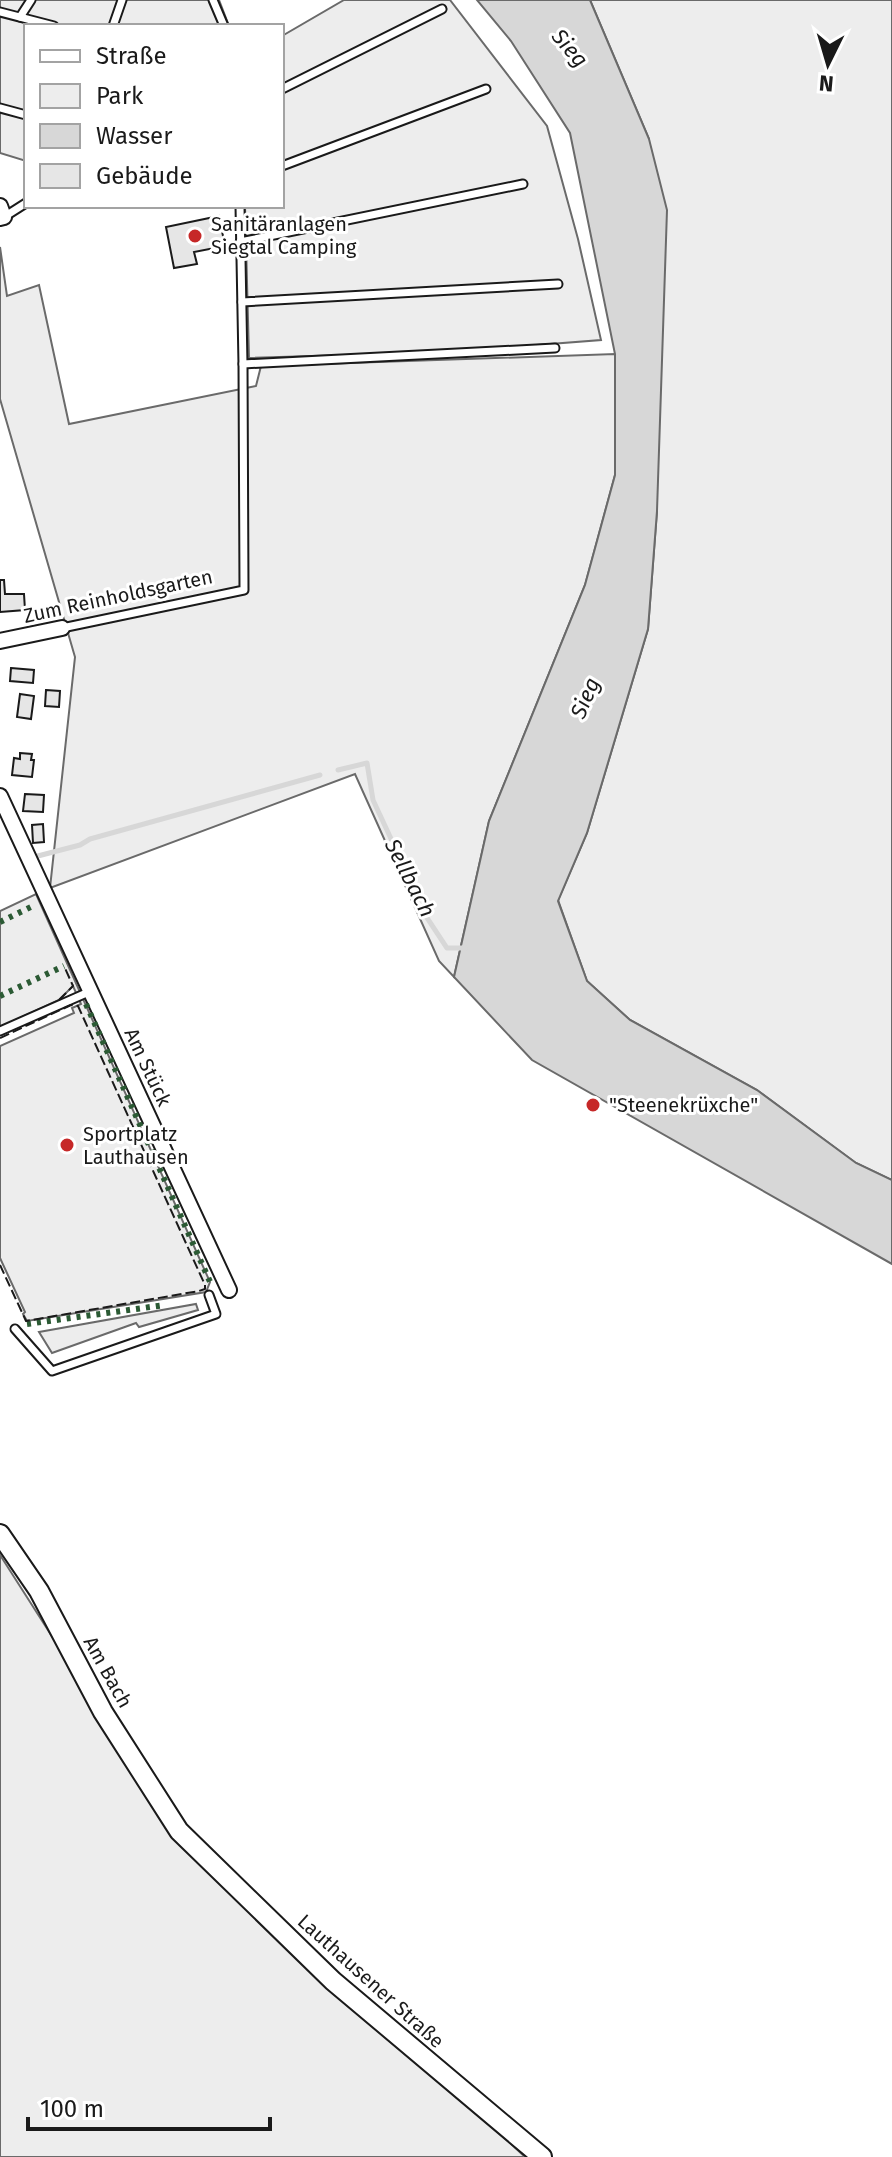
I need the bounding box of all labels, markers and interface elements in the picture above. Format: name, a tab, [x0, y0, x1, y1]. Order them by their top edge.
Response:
water label: Sieg	[545, 23, 594, 73]
legend	[24, 24, 284, 208]
north arrow	[788, 24, 868, 104]
text: Straße	[96, 42, 167, 70]
text: N	[818, 69, 835, 98]
text: Park	[96, 82, 144, 110]
text: Wasser	[96, 122, 173, 150]
text: Gebäude	[96, 162, 193, 190]
place label: Sanitäranlagen Siegtal Camping	[211, 212, 357, 259]
marker: Sanitäranlagen Siegtal Camping	[186, 227, 204, 245]
street label: Zum Reinholdsgarten	[21, 564, 215, 628]
water label: Sieg	[564, 673, 606, 724]
water label: Sellbach	[378, 833, 441, 922]
street label: Am Stück	[119, 1024, 177, 1111]
place label: "Steenekrüxche"	[609, 1093, 758, 1117]
marker: "Steenekrüxche"	[584, 1096, 602, 1114]
place label: Sportplatz Lauthausen	[83, 1122, 189, 1169]
marker: Sportplatz Lauthausen	[58, 1136, 76, 1154]
street label: Am Bach	[79, 1632, 137, 1712]
street label: Lauthausener Straße	[293, 1909, 449, 2053]
scale bar	[28, 2081, 270, 2131]
text: 100 m	[40, 2095, 104, 2123]

